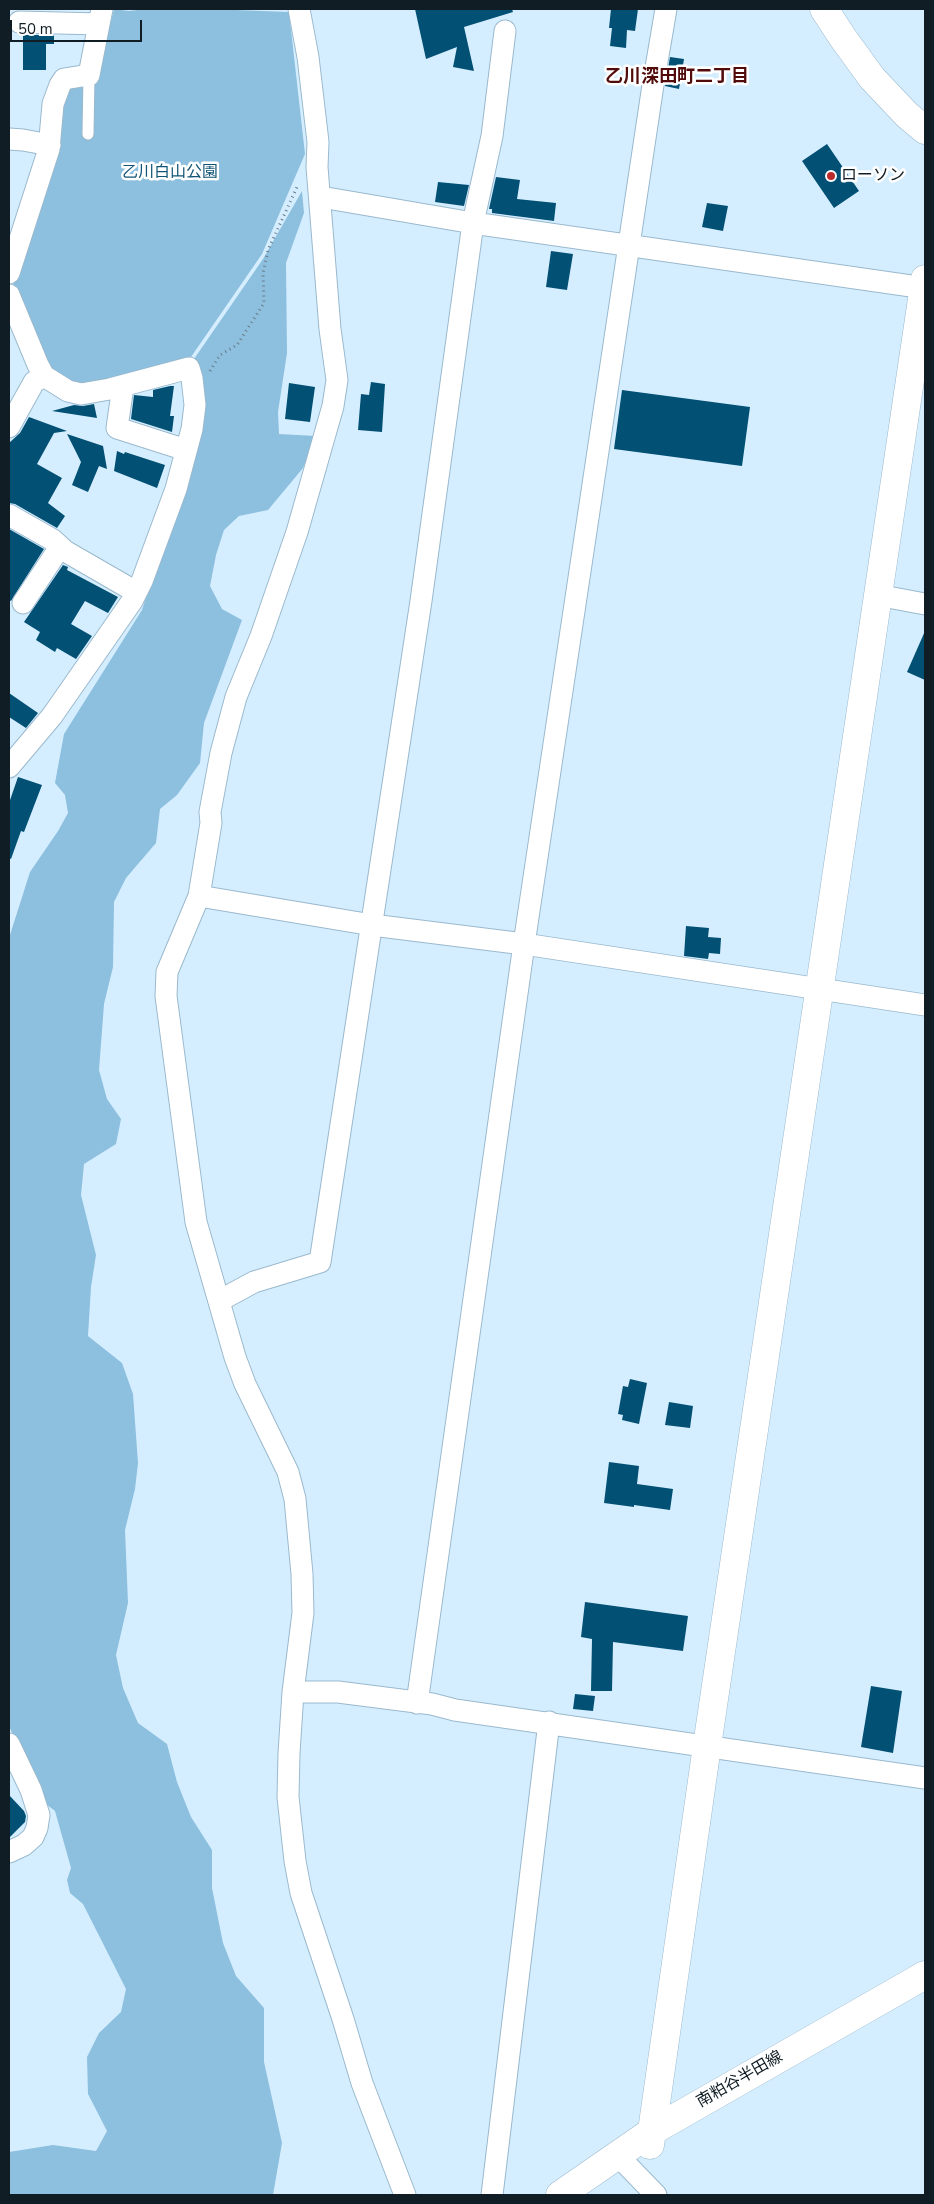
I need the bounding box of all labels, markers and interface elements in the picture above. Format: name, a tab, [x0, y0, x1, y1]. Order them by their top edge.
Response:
scale bar	[12, 10, 145, 42]
text: 50 m	[18, 19, 53, 39]
district label: 乙川深田町二丁目	[605, 67, 749, 89]
park label: 乙川白山公園	[122, 163, 218, 183]
place label: ローソン	[841, 166, 905, 186]
marker: ローソン	[825, 170, 837, 182]
street label: 南粕谷半田線	[694, 2048, 786, 2112]

